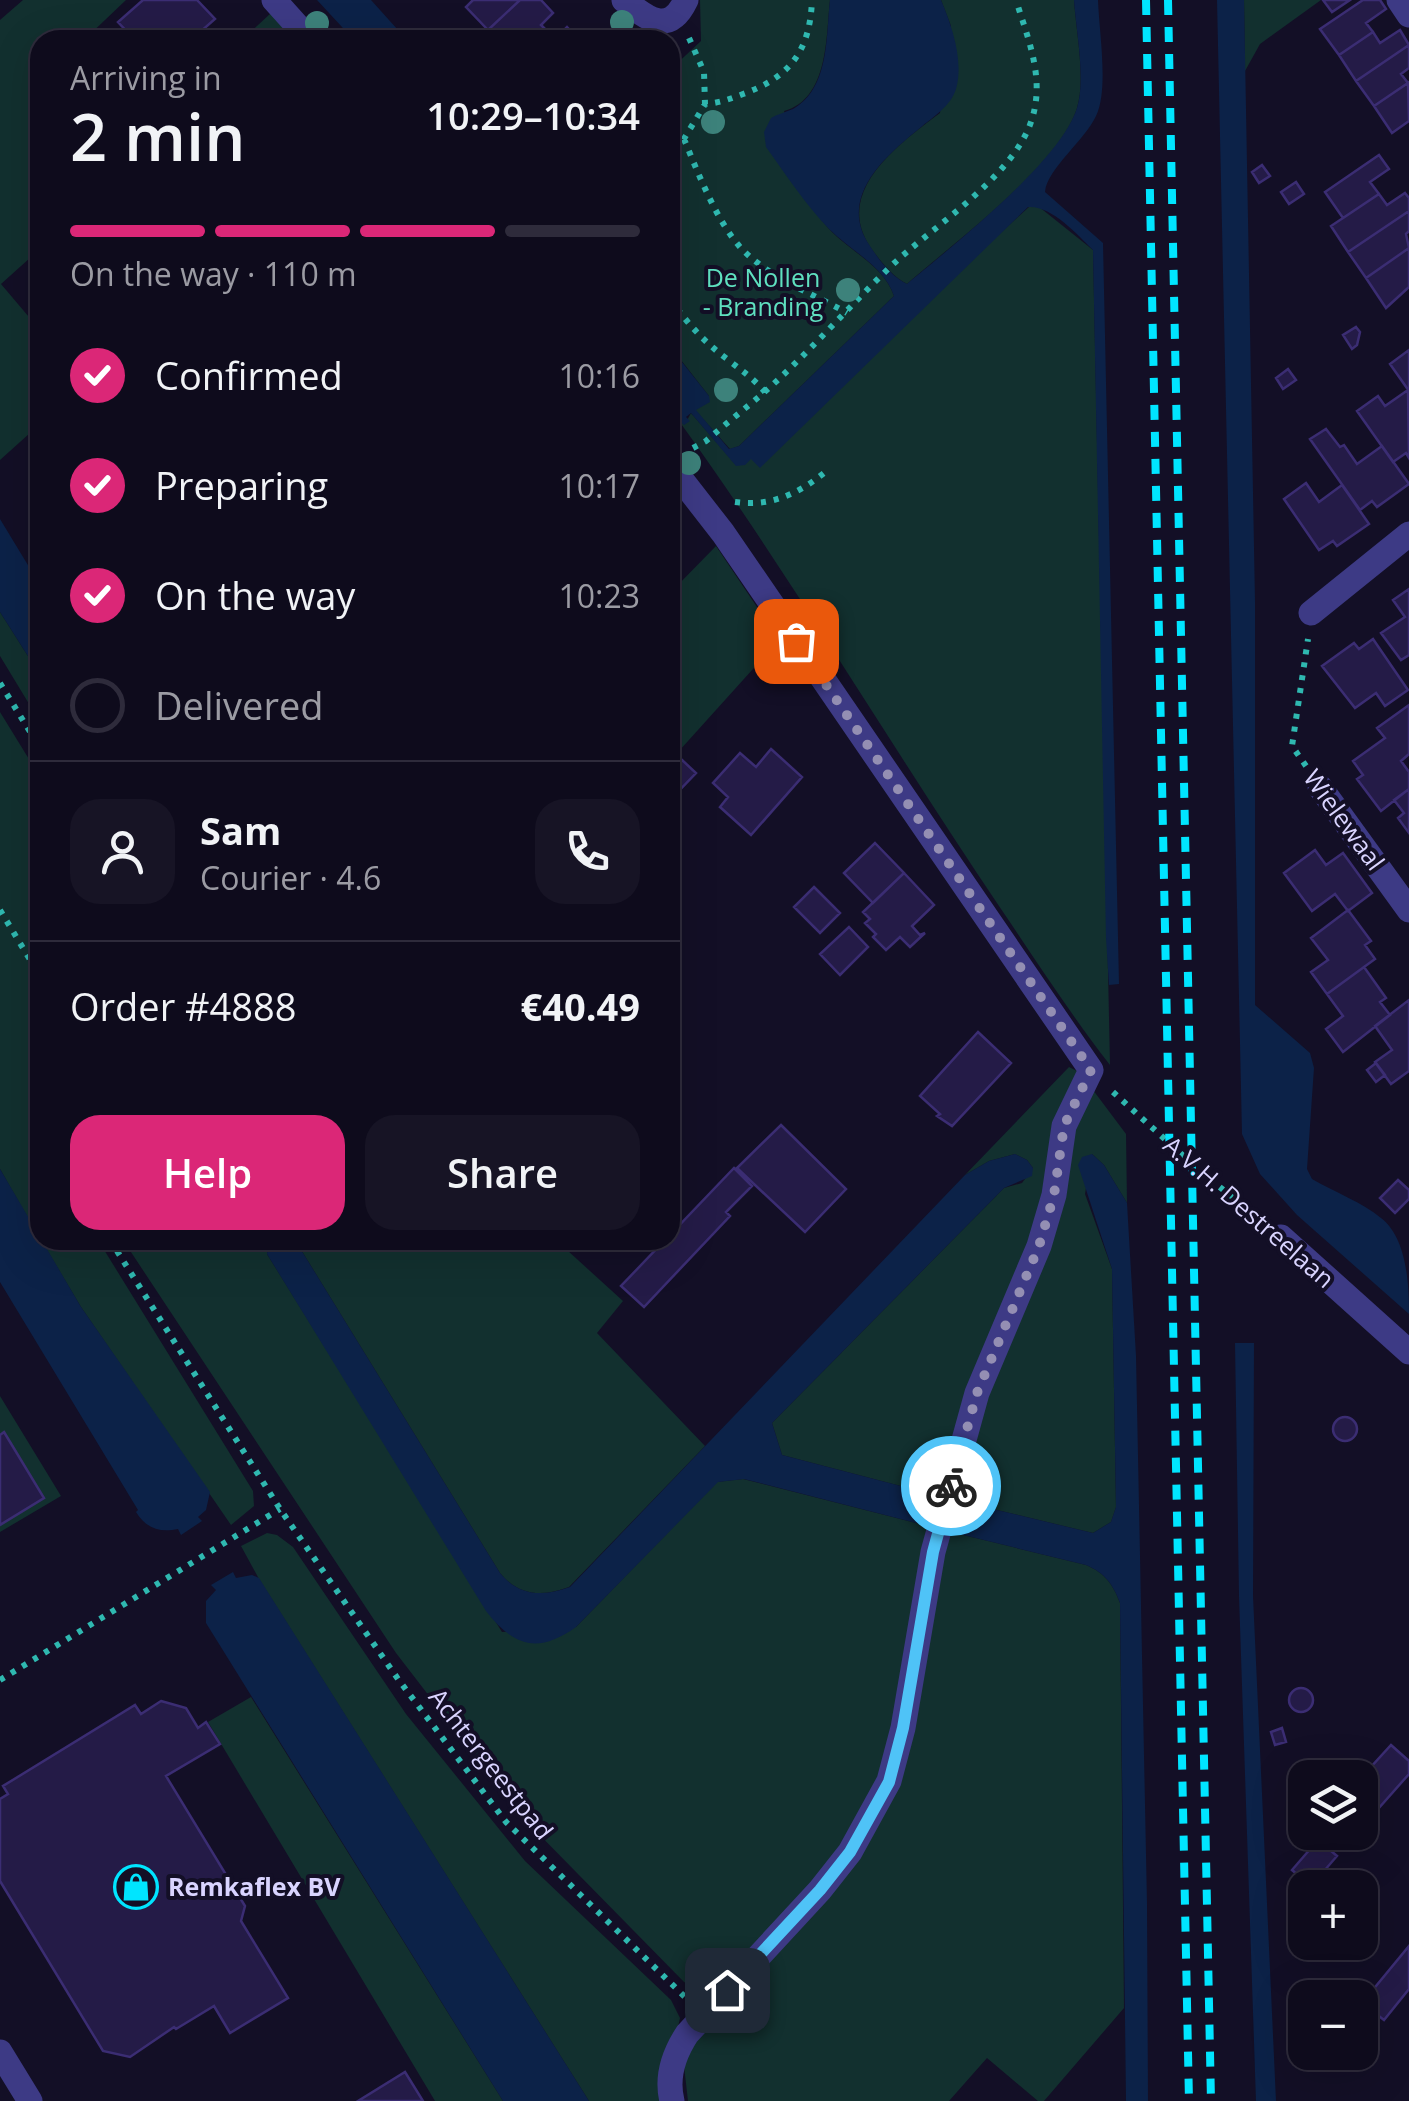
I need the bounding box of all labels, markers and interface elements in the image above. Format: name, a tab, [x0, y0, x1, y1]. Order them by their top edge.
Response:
text: Arriving in	[70, 56, 222, 99]
text: 10:29–10:34	[426, 89, 640, 141]
text: 2 min	[70, 92, 245, 180]
text: On the way · 110 m	[70, 252, 357, 295]
park label: De Nollen - Branding	[703, 260, 824, 323]
icon: check	[70, 348, 125, 403]
text: Confirmed	[155, 349, 343, 401]
text: 10:16	[558, 354, 640, 397]
icon: check	[70, 458, 125, 513]
text: Preparing	[155, 459, 328, 511]
text: 10:17	[558, 464, 640, 507]
icon: check	[70, 568, 125, 623]
text: On the way	[155, 569, 355, 621]
text: 10:23	[558, 574, 640, 617]
pin	[754, 599, 839, 684]
icon: bag	[769, 614, 824, 669]
text: Delivered	[155, 679, 324, 731]
street label: Wielewaal	[1297, 762, 1393, 877]
button: person	[70, 799, 175, 904]
button: phone	[535, 799, 640, 904]
text: Sam	[200, 804, 281, 856]
text: Courier · 4.6	[200, 856, 381, 899]
text: Order #4888	[70, 980, 297, 1032]
text: €40.49	[521, 980, 640, 1032]
button: Help	[70, 1115, 345, 1230]
button: Share	[365, 1115, 640, 1230]
street label: A.V.H. Destreelaan	[1157, 1128, 1342, 1295]
courier	[901, 1436, 1001, 1536]
icon: bike	[924, 1459, 979, 1514]
street label: Achtergeestpad	[422, 1681, 562, 1846]
map controls	[1288, 1760, 1378, 2070]
button: layers	[1288, 1760, 1378, 1850]
shop icon: Remkaflex BV	[113, 1864, 159, 1910]
place label: Remkaflex BV	[168, 1869, 341, 1903]
button: +	[1288, 1870, 1378, 1960]
pin	[685, 1948, 770, 2033]
icon: home	[700, 1963, 755, 2018]
button: −	[1288, 1980, 1378, 2070]

